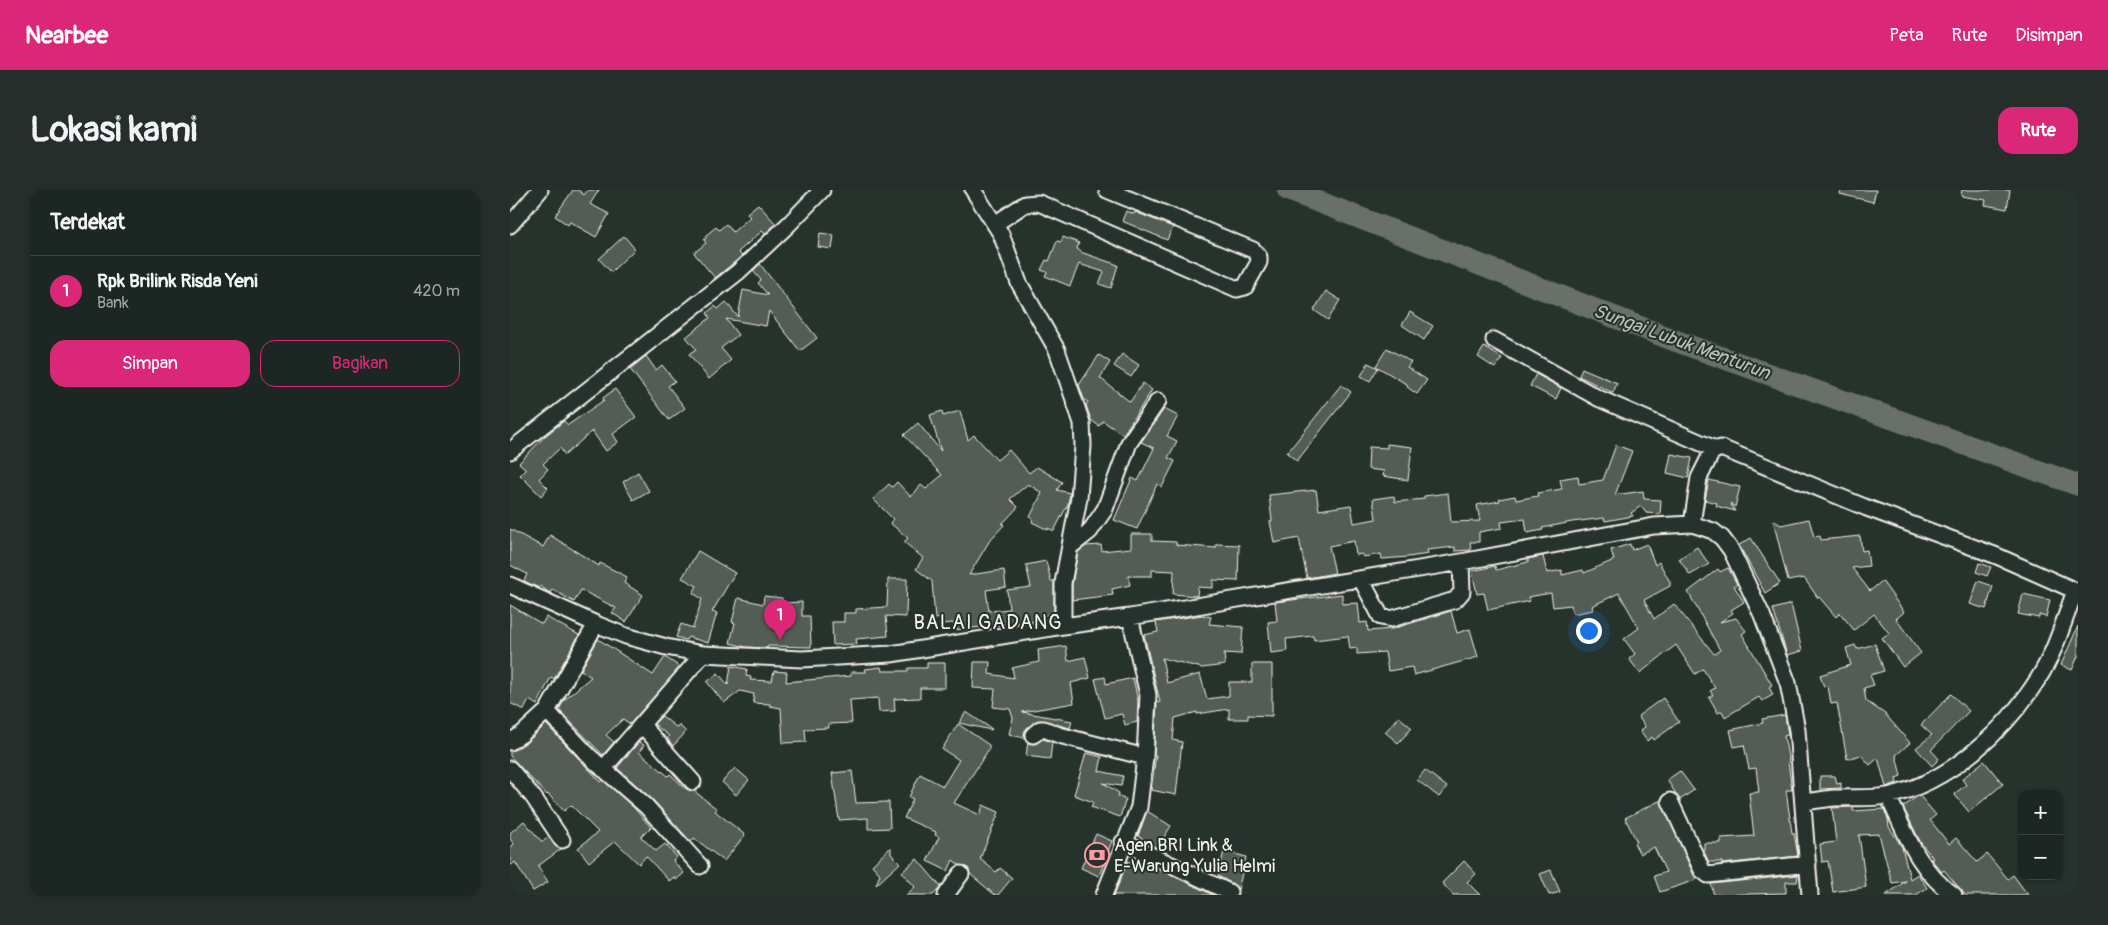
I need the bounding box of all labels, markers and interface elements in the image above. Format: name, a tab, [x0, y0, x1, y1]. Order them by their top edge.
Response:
text: Nearbee	[25, 21, 108, 50]
text: Peta	[1889, 24, 1924, 47]
text: Rute	[1952, 24, 1987, 47]
text: Disimpan	[2015, 24, 2083, 47]
button: Rute	[1998, 107, 2078, 154]
text: Lokasi kami	[30, 108, 197, 152]
text: Terdekat	[50, 209, 125, 236]
text: Rpk Brilink Risda Yeni	[97, 269, 258, 293]
text: 1	[63, 281, 69, 301]
text: 420 m	[413, 281, 460, 301]
text: Bank	[97, 293, 129, 313]
water label: Sungai Lubuk Menturun	[1590, 299, 1774, 385]
button: Simpan	[50, 340, 250, 387]
button: Bagikan	[260, 340, 460, 387]
pin: 1	[764, 599, 796, 640]
district label: BALAI GADANG	[913, 610, 1063, 635]
your location	[1576, 618, 1602, 644]
map controls	[2018, 790, 2063, 880]
button: +	[2018, 790, 2063, 835]
place label: Agen BRI Link & E-Warung Yulia Helmi	[1114, 834, 1275, 878]
button: −	[2018, 835, 2063, 880]
bank icon: Agen BRI Link & E-Warung Yulia Helmi	[1084, 842, 1110, 868]

